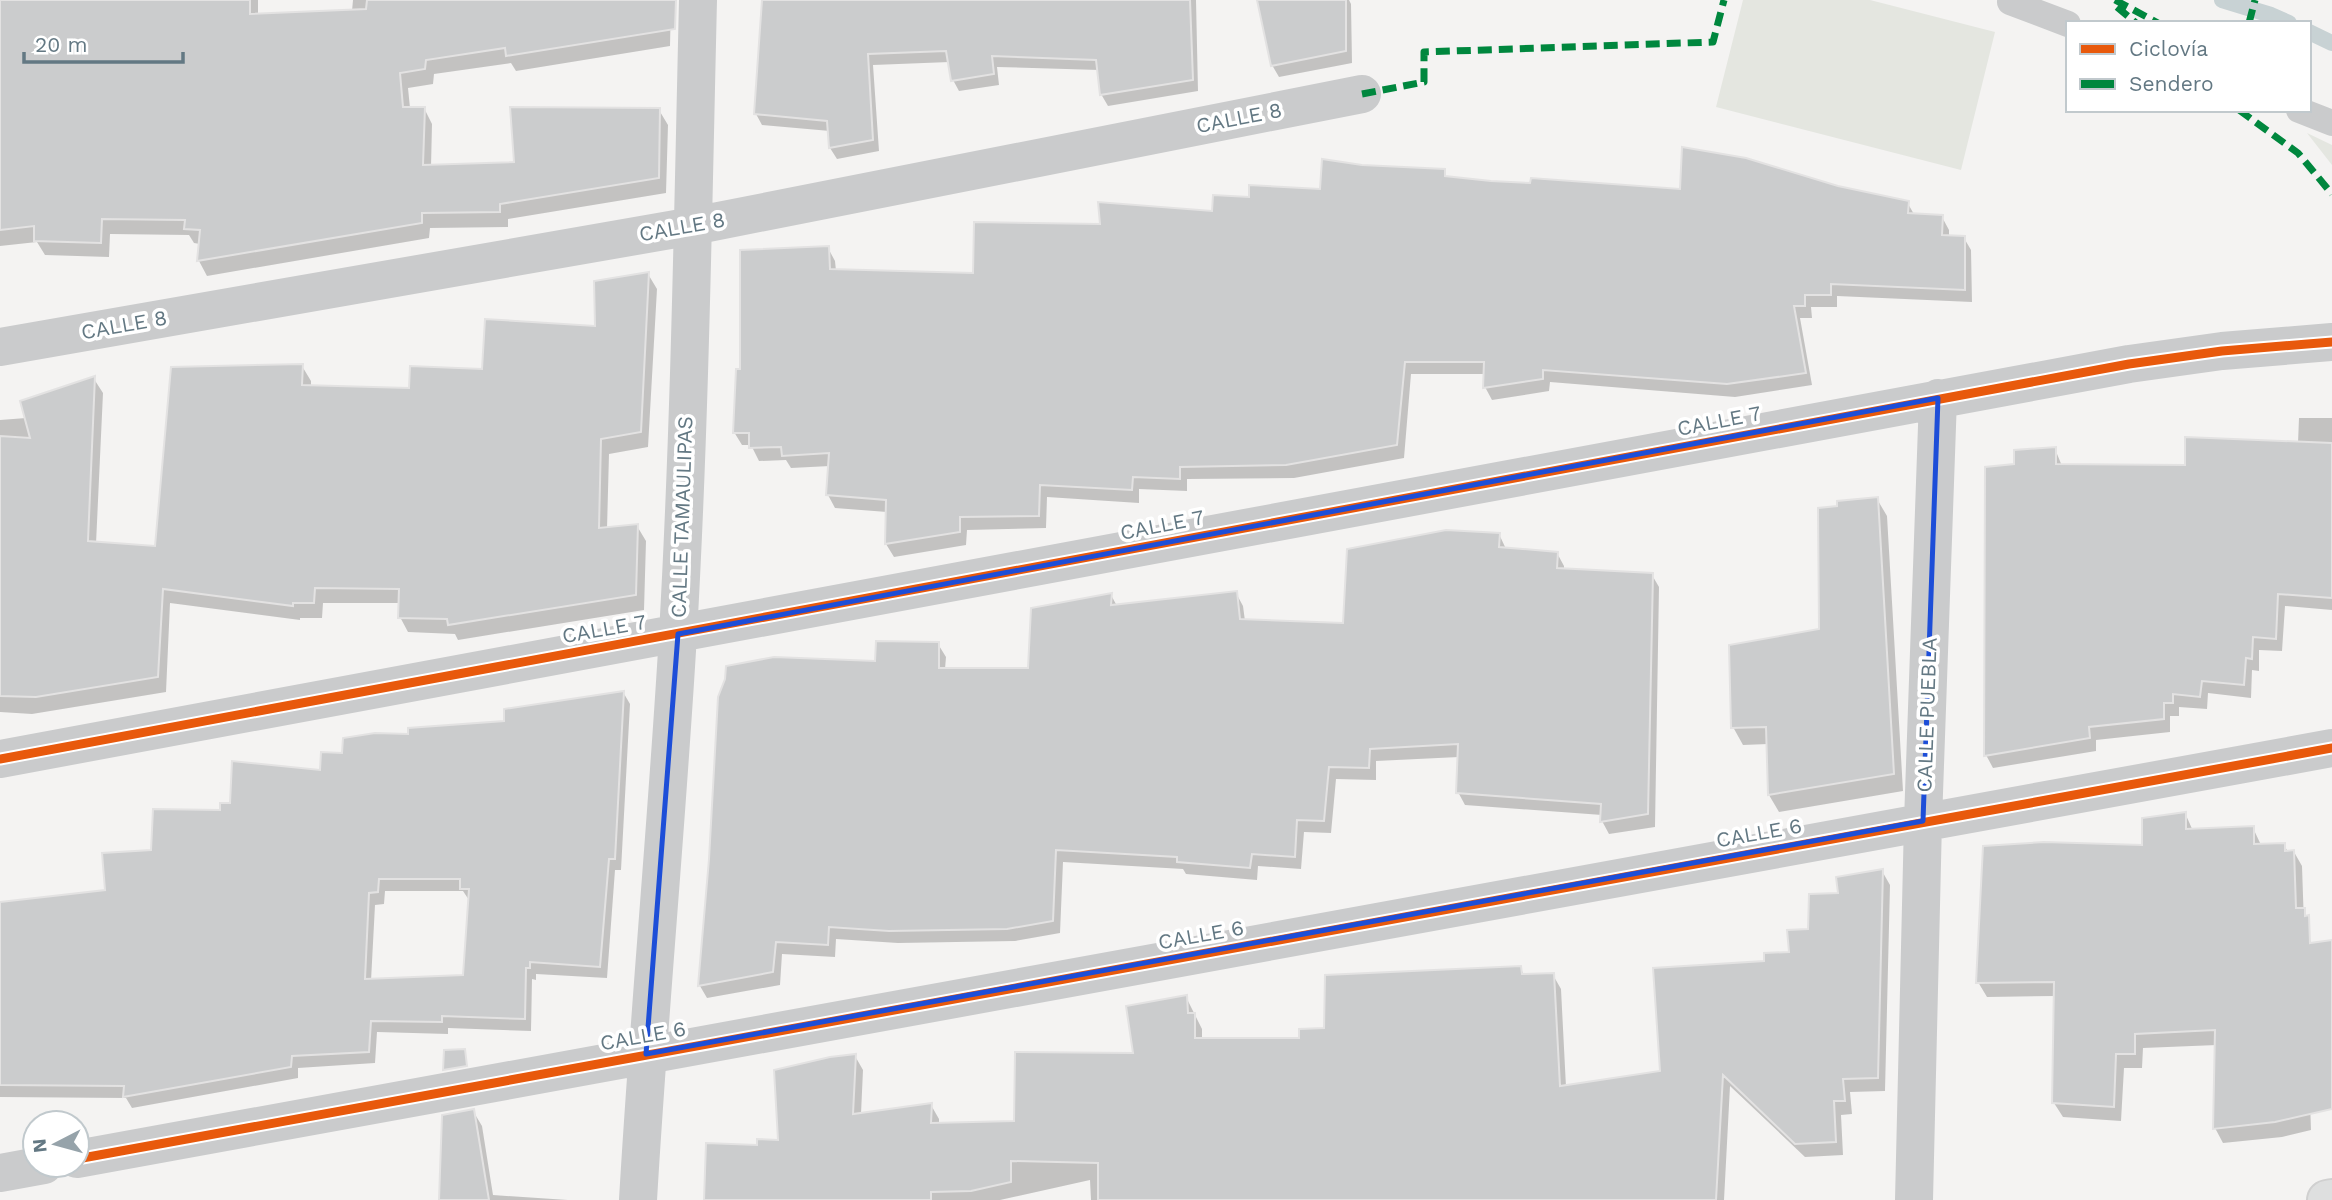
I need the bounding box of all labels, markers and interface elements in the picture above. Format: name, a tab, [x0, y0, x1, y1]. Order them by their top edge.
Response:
scale bar	[24, 21, 184, 65]
legend	[2066, 21, 2311, 112]
text: 20 m	[35, 32, 87, 57]
text: Ciclovía	[2129, 36, 2208, 61]
text: Sendero	[2129, 71, 2214, 96]
street label: CALLE 8	[1194, 97, 1284, 138]
street label: CALLE 8	[637, 207, 727, 246]
street label: CALLE 8	[79, 305, 169, 344]
street label: CALLE 7	[1675, 400, 1763, 441]
street label: CALLE TAMAULIPAS	[665, 416, 698, 618]
street label: CALLE 7	[1118, 504, 1206, 545]
street label: CALLE 7	[560, 609, 648, 648]
street label: CALLE PUEBLA	[1911, 637, 1942, 793]
street label: CALLE 6	[1714, 813, 1804, 852]
street label: CALLE 6	[1156, 915, 1246, 954]
street label: CALLE 6	[598, 1016, 688, 1055]
north arrow	[21, 1109, 91, 1179]
text: N	[27, 1138, 52, 1154]

